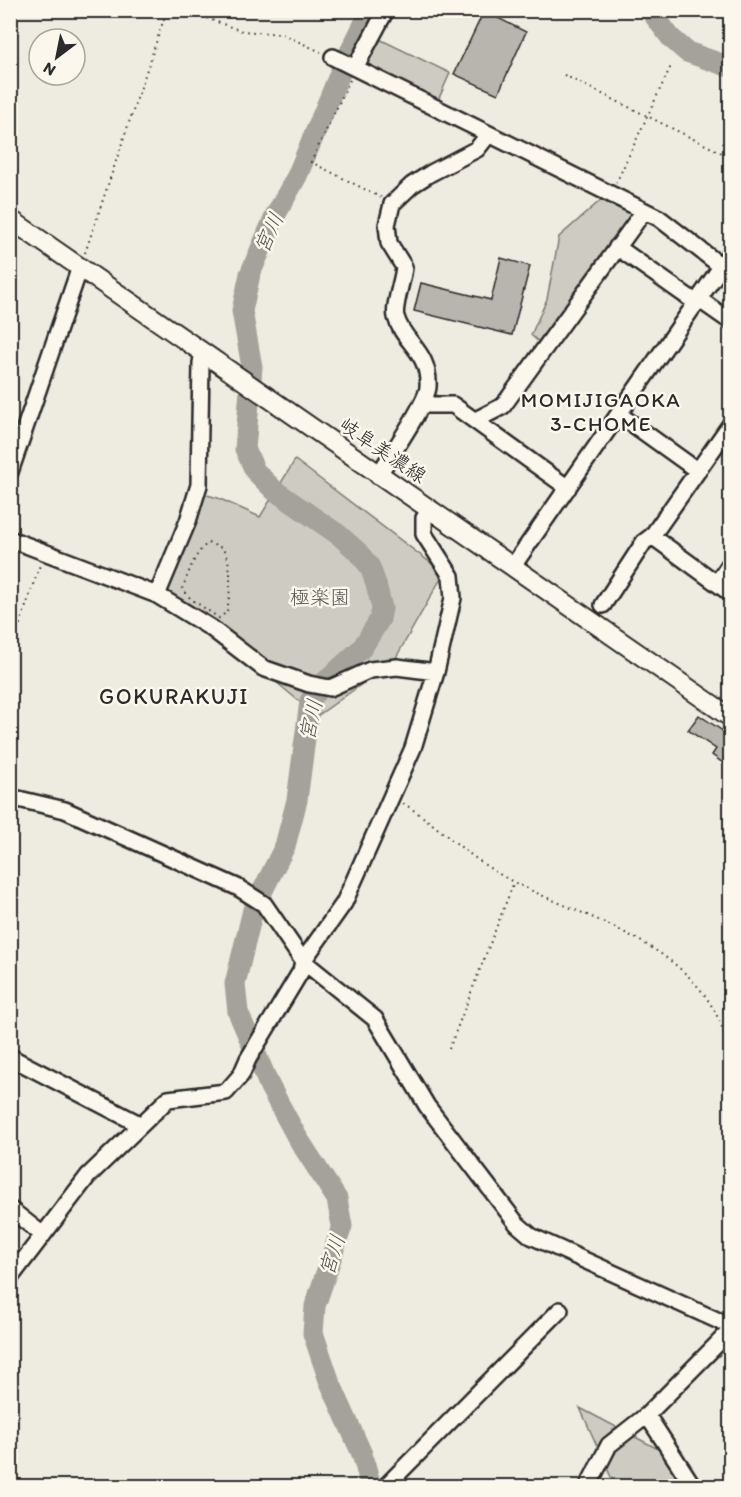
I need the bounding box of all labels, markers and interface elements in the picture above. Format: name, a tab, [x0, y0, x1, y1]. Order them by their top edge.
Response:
north arrow	[27, 27, 87, 87]
text: N	[40, 58, 59, 80]
water label: 宮川	[248, 208, 289, 257]
district label: MOMIJIGAOKA 3-CHOME	[521, 387, 681, 436]
street label: 岐阜美濃線	[335, 412, 431, 488]
park label: 極楽園	[290, 585, 350, 609]
district label: GOKURAKUJI	[99, 683, 249, 710]
water label: 宮川	[294, 697, 327, 743]
water label: 宮川	[313, 1231, 350, 1279]

